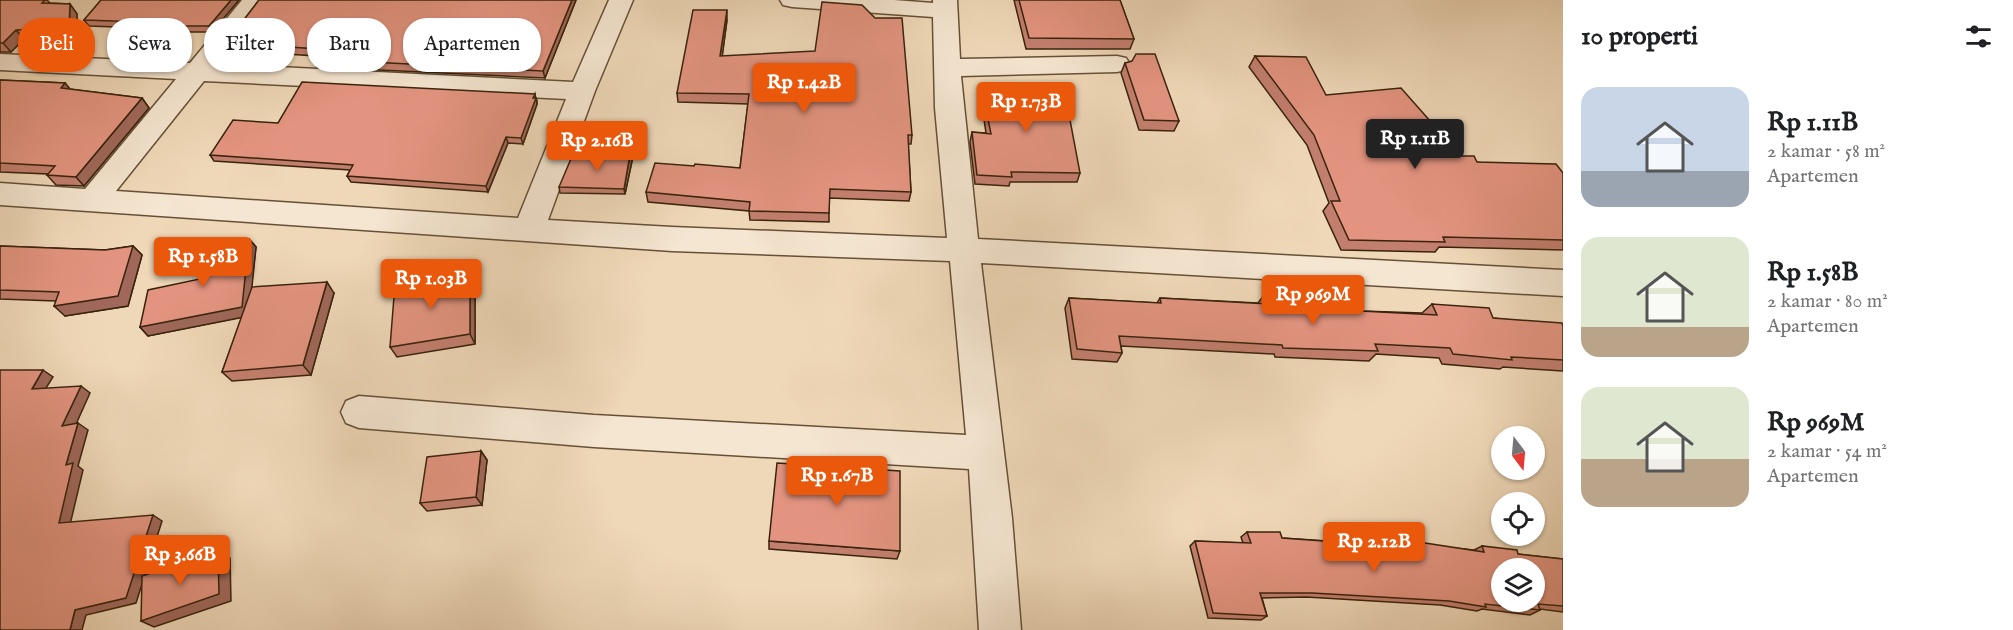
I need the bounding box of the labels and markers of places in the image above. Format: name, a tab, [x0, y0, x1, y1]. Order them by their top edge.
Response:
pin: Rp 1.42B	[742, 63, 866, 114]
pin: Rp 1.73B	[964, 82, 1088, 133]
pin: Rp 1.11B	[1353, 119, 1477, 170]
pin: Rp 2.16B	[535, 121, 659, 172]
pin: Rp 1.58B	[141, 237, 265, 288]
pin: Rp 1.03B	[369, 259, 493, 310]
pin: Rp 969M	[1258, 275, 1368, 326]
pin: Rp 1.67B	[775, 456, 899, 507]
pin: Rp 2.12B	[1312, 522, 1436, 573]
pin: Rp 3.66B	[118, 535, 242, 586]

